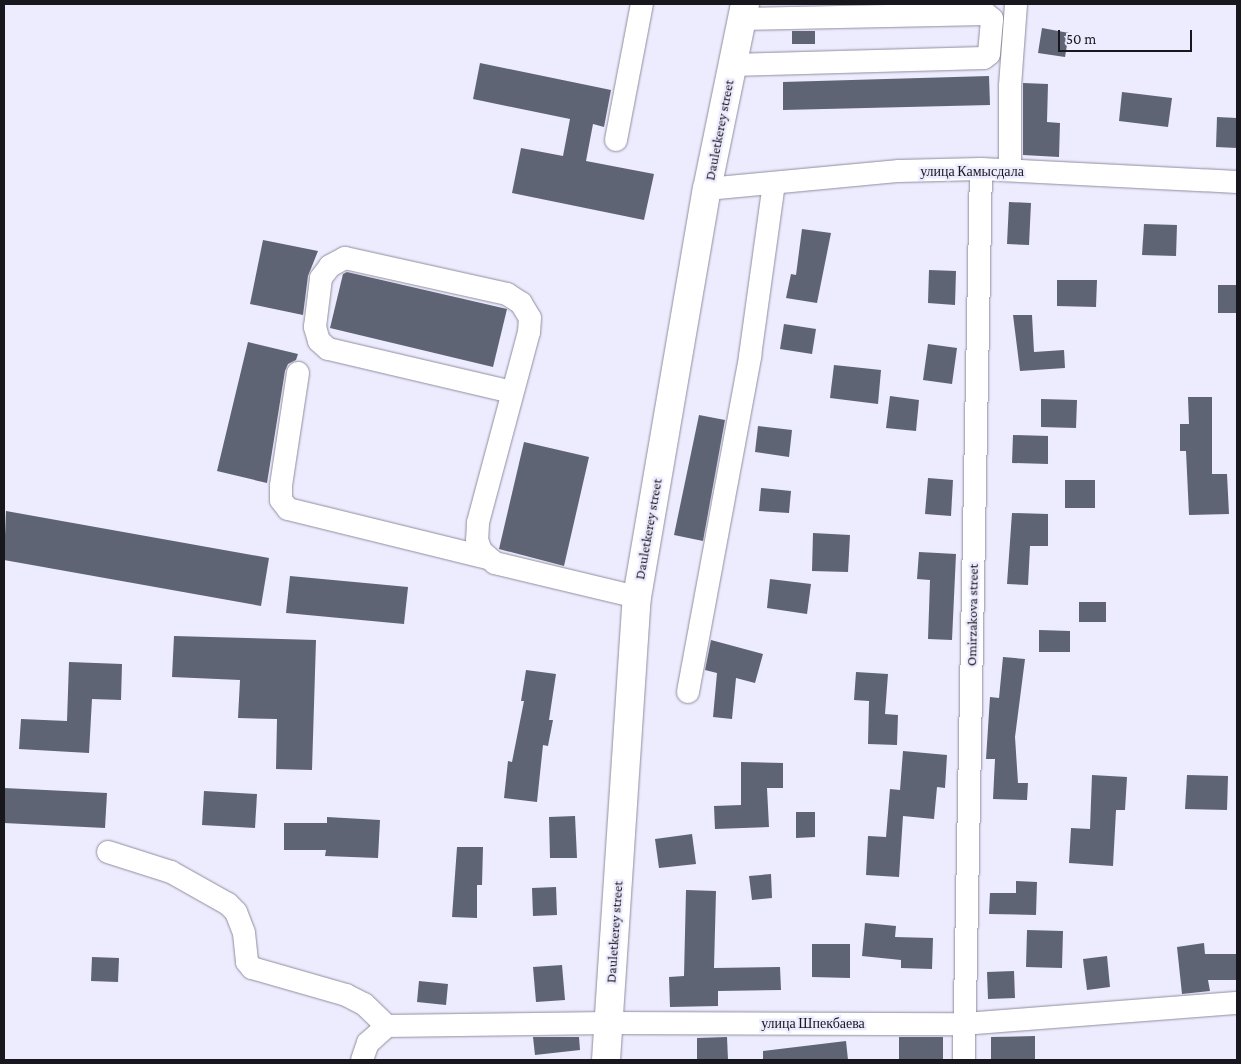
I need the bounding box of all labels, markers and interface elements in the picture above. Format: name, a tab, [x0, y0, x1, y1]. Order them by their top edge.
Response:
scale bar	[1061, 20, 1195, 52]
text: 50 m	[1066, 31, 1096, 47]
street label: Dauletkerey street	[701, 78, 737, 182]
street label: улица Камысдала	[920, 163, 1024, 179]
street label: Dauletkerey street	[631, 477, 665, 581]
street label: Omirzakova street	[963, 564, 981, 666]
street label: Dauletkerey street	[602, 881, 626, 983]
street label: улица Шпекбаева	[761, 1015, 865, 1031]

